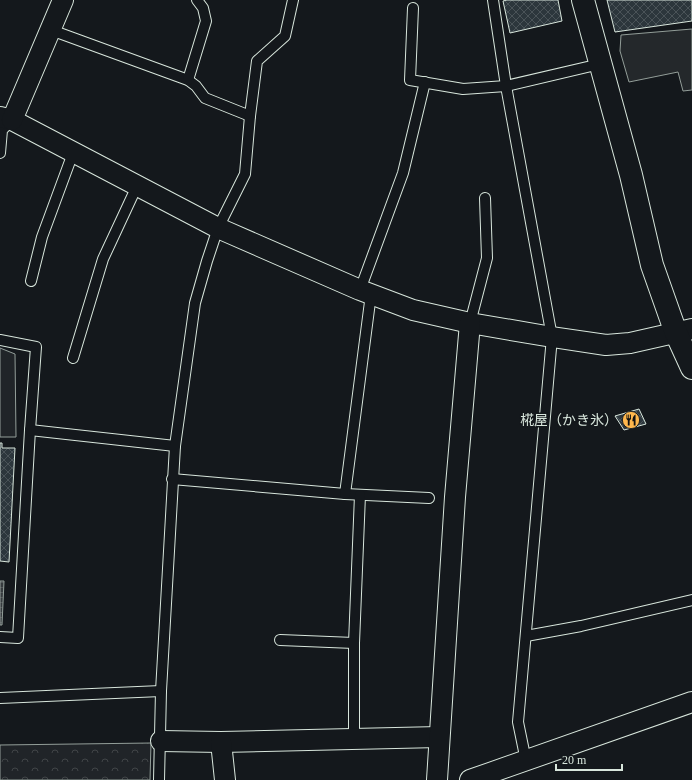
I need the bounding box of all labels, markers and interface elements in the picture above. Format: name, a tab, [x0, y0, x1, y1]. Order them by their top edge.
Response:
restaurant icon: 椛屋（かき氷）	[621, 410, 641, 430]
place label: 椛屋（かき氷）	[520, 412, 618, 428]
scale bar	[556, 746, 622, 772]
text: 20 m	[562, 753, 587, 767]

